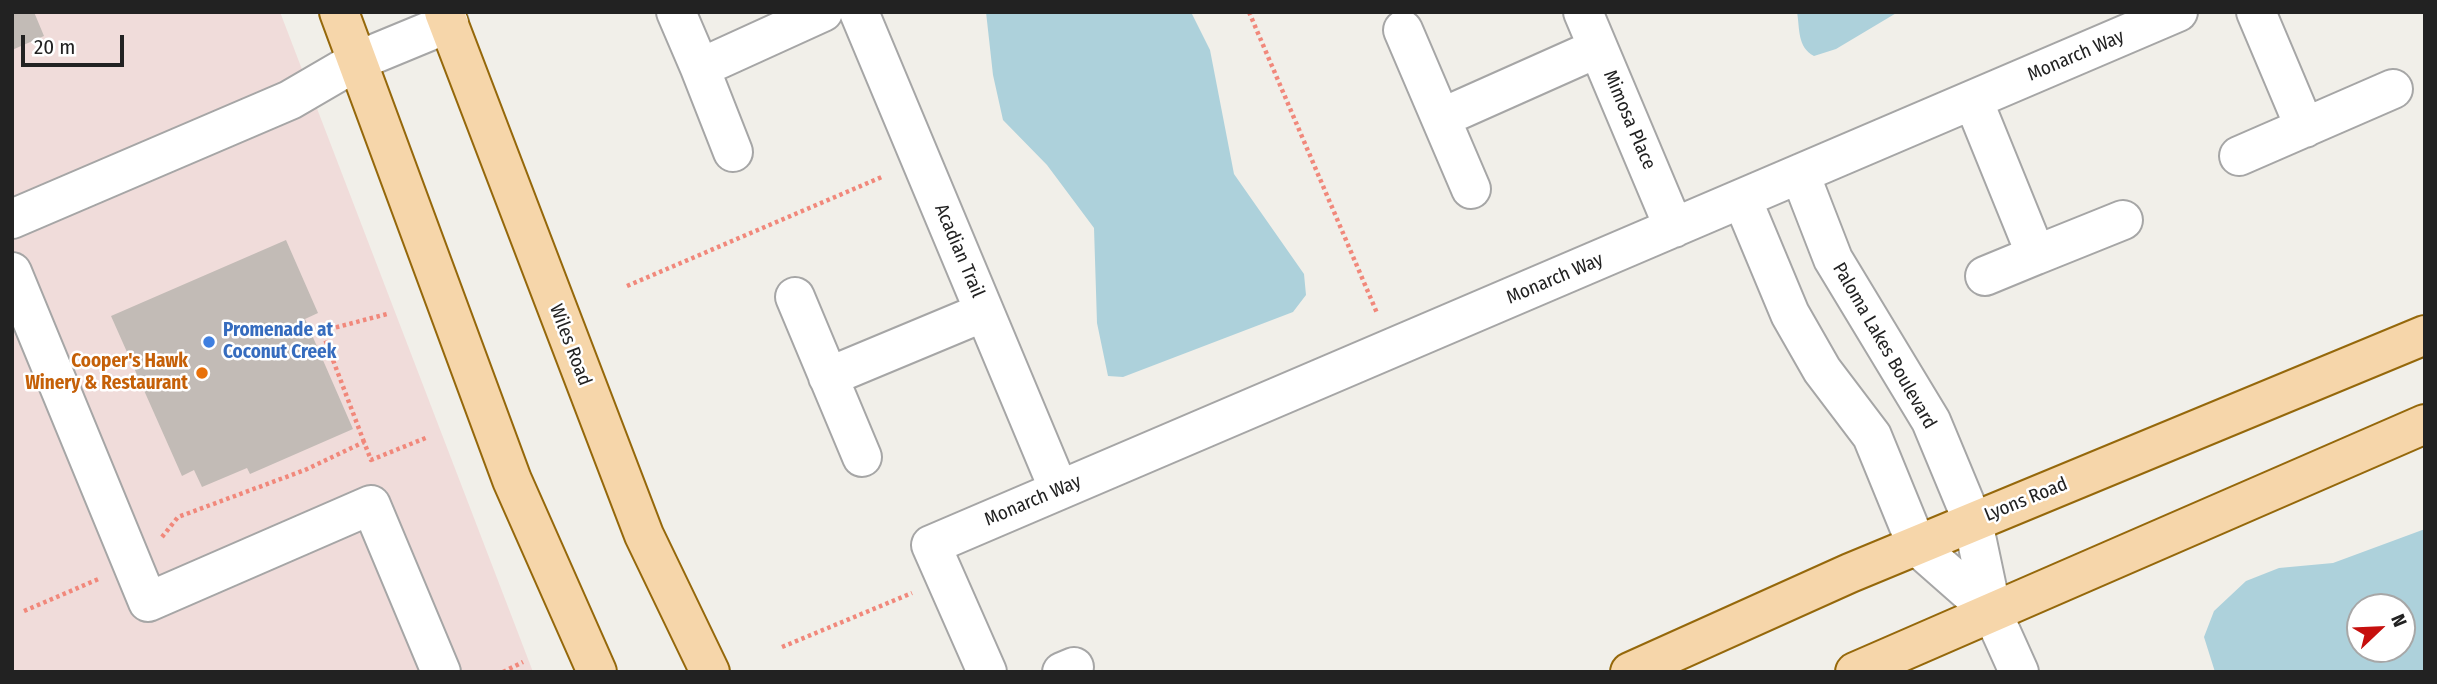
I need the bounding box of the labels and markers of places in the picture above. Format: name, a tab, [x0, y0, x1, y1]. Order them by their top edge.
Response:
place label: Promenade at Coconut Creek	[223, 320, 336, 364]
marker: Promenade at Coconut Creek	[201, 334, 217, 350]
place label: Cooper's Hawk Winery & Restaurant	[25, 351, 188, 395]
marker: Cooper's Hawk Winery & Restaurant	[194, 365, 210, 381]

